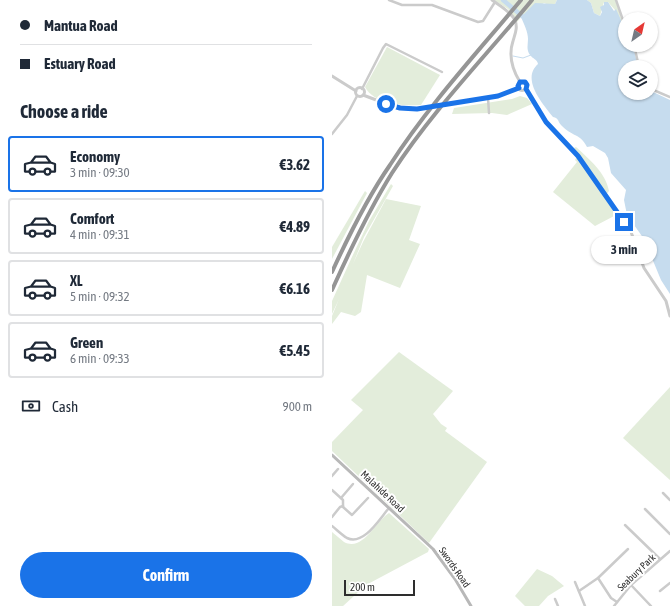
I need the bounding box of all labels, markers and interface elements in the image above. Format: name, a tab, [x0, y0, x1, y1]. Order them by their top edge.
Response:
north arrow	[618, 12, 658, 52]
map controls	[618, 12, 658, 100]
text: Mantua Road	[44, 17, 118, 34]
text: Estuary Road	[44, 55, 116, 72]
button: layers	[618, 60, 658, 100]
route start	[377, 95, 395, 113]
text: Choose a ride	[20, 101, 108, 122]
icon: car	[22, 146, 58, 182]
text: Economy	[70, 148, 120, 165]
text: €3.62	[279, 156, 310, 173]
text: 3 min · 09:30	[70, 165, 130, 180]
icon: car	[22, 208, 58, 244]
text: Comfort	[70, 210, 114, 227]
route end	[615, 213, 633, 231]
text: €4.89	[279, 218, 310, 235]
text: 4 min · 09:31	[70, 227, 130, 242]
callout: 3 min	[591, 236, 657, 264]
text: 3 min	[611, 242, 637, 257]
icon: car	[22, 270, 58, 306]
text: XL	[70, 272, 83, 289]
text: €6.16	[279, 280, 310, 297]
text: 5 min · 09:32	[70, 289, 130, 304]
icon: car	[22, 332, 58, 368]
text: Green	[70, 334, 103, 351]
text: €5.45	[279, 342, 310, 359]
text: 6 min · 09:33	[70, 351, 130, 366]
icon: cash	[20, 395, 42, 417]
text: Cash	[52, 398, 78, 415]
text: 900 m	[283, 399, 312, 414]
street label: Malahide Road	[359, 468, 407, 515]
street label: Swords Road	[437, 545, 473, 590]
street label: Seabury Park	[615, 551, 658, 593]
button: Confirm	[20, 552, 312, 598]
scale bar	[344, 578, 415, 597]
text: 200 m	[350, 581, 375, 593]

